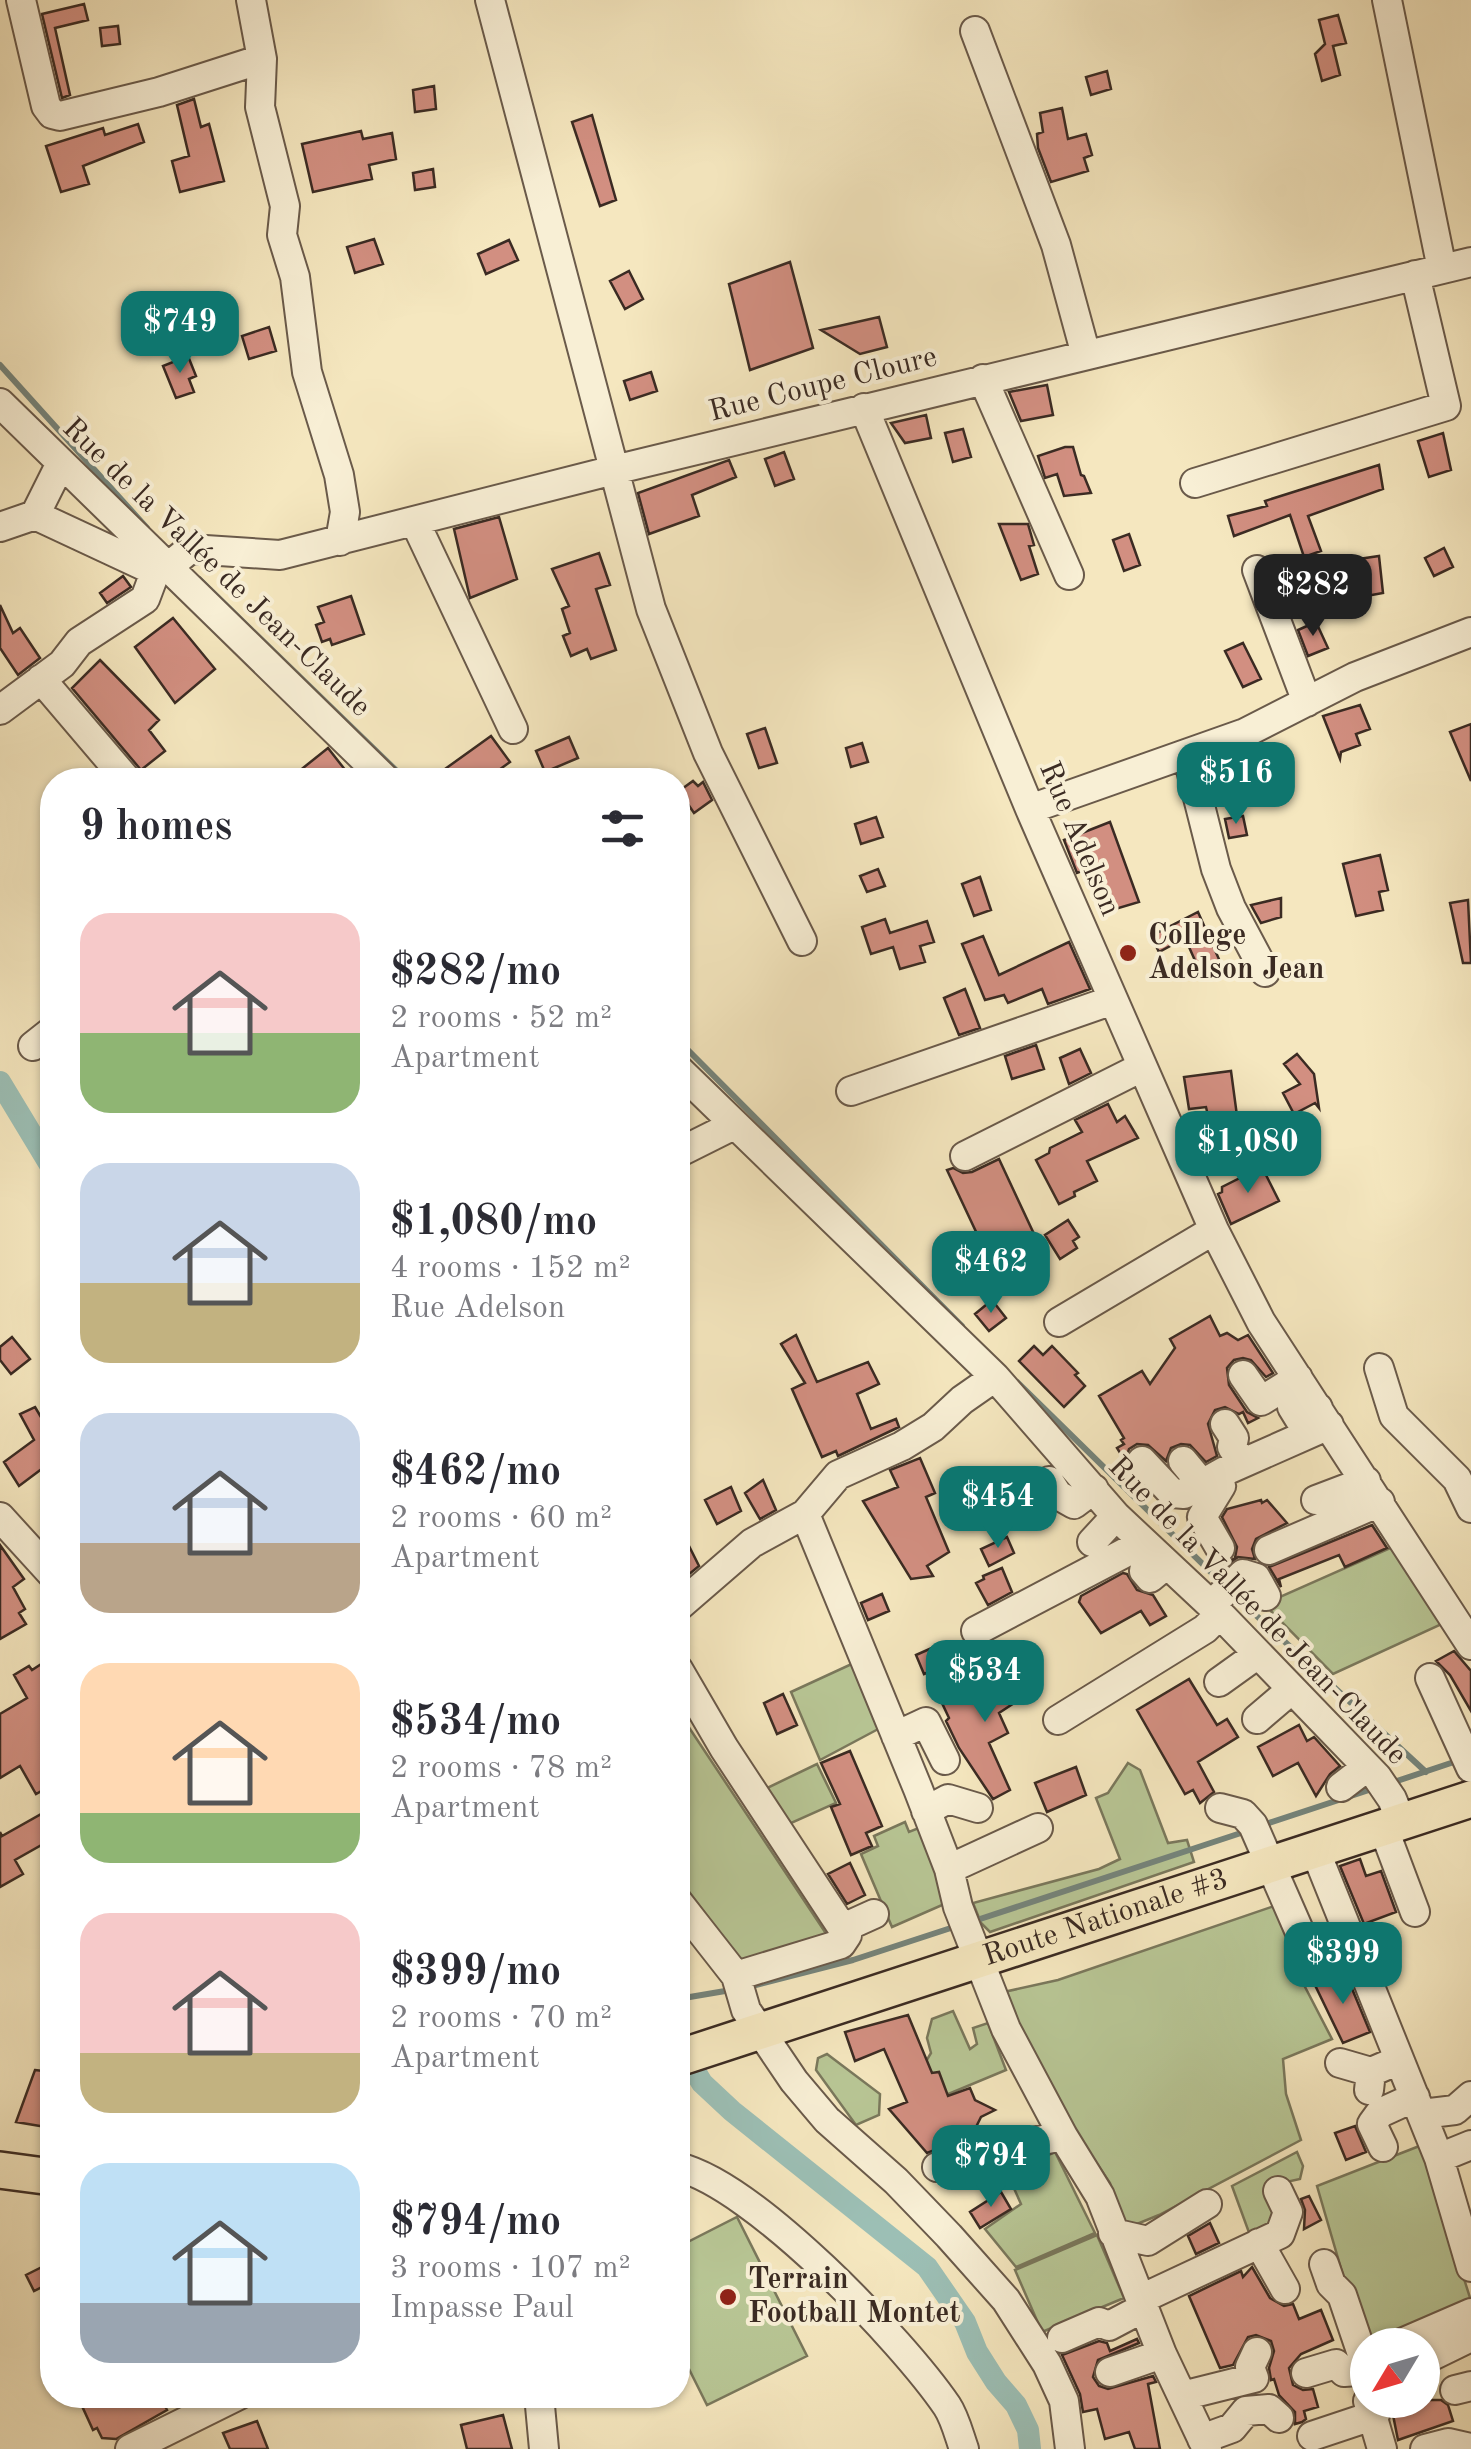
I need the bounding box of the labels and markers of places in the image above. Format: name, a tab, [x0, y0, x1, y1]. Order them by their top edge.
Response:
pin: $749	[121, 291, 239, 376]
pin: $282	[1254, 554, 1372, 639]
pin: $516	[1177, 742, 1295, 827]
place label: College Adelson Jean	[1148, 921, 1324, 985]
marker: College Adelson Jean	[1117, 942, 1139, 964]
pin: $1,080	[1167, 1111, 1329, 1196]
pin: $462	[932, 1231, 1050, 1316]
pin: $454	[939, 1466, 1057, 1551]
pin: $534	[926, 1640, 1044, 1725]
pin: $399	[1284, 1922, 1402, 2007]
pin: $794	[932, 2125, 1050, 2210]
place label: Terrain Football Montet	[748, 2265, 960, 2329]
marker: Terrain Football Montet	[717, 2286, 739, 2308]

